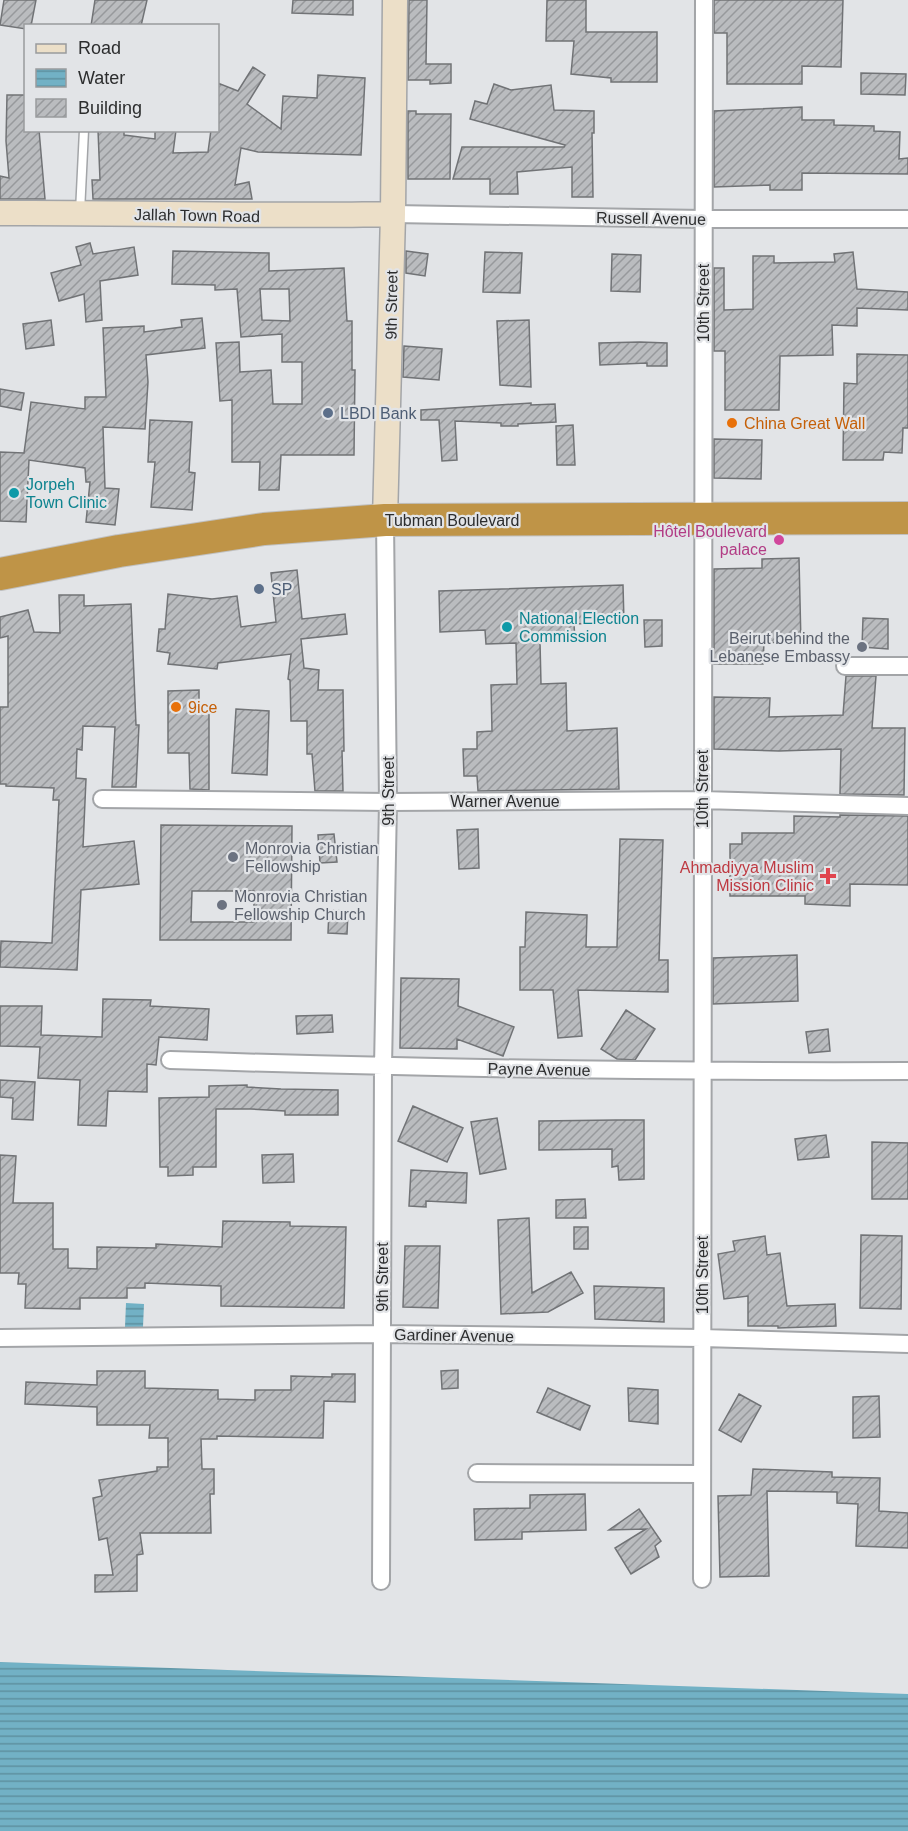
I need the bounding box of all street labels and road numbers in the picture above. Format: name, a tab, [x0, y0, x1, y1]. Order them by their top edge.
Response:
street label: Jallah Town Road	[134, 206, 260, 225]
street label: Russell Avenue	[596, 209, 706, 228]
street label: 10th Street	[695, 263, 712, 342]
street label: 9th Street	[382, 270, 401, 340]
street label: Tubman Boulevard	[385, 512, 519, 529]
street label: 10th Street	[694, 749, 711, 828]
street label: 9th Street	[380, 756, 397, 826]
street label: Warner Avenue	[450, 793, 560, 810]
street label: Payne Avenue	[487, 1060, 591, 1079]
street label: 10th Street	[694, 1235, 711, 1314]
street label: 9th Street	[374, 1242, 391, 1312]
street label: Gardiner Avenue	[394, 1326, 514, 1345]

